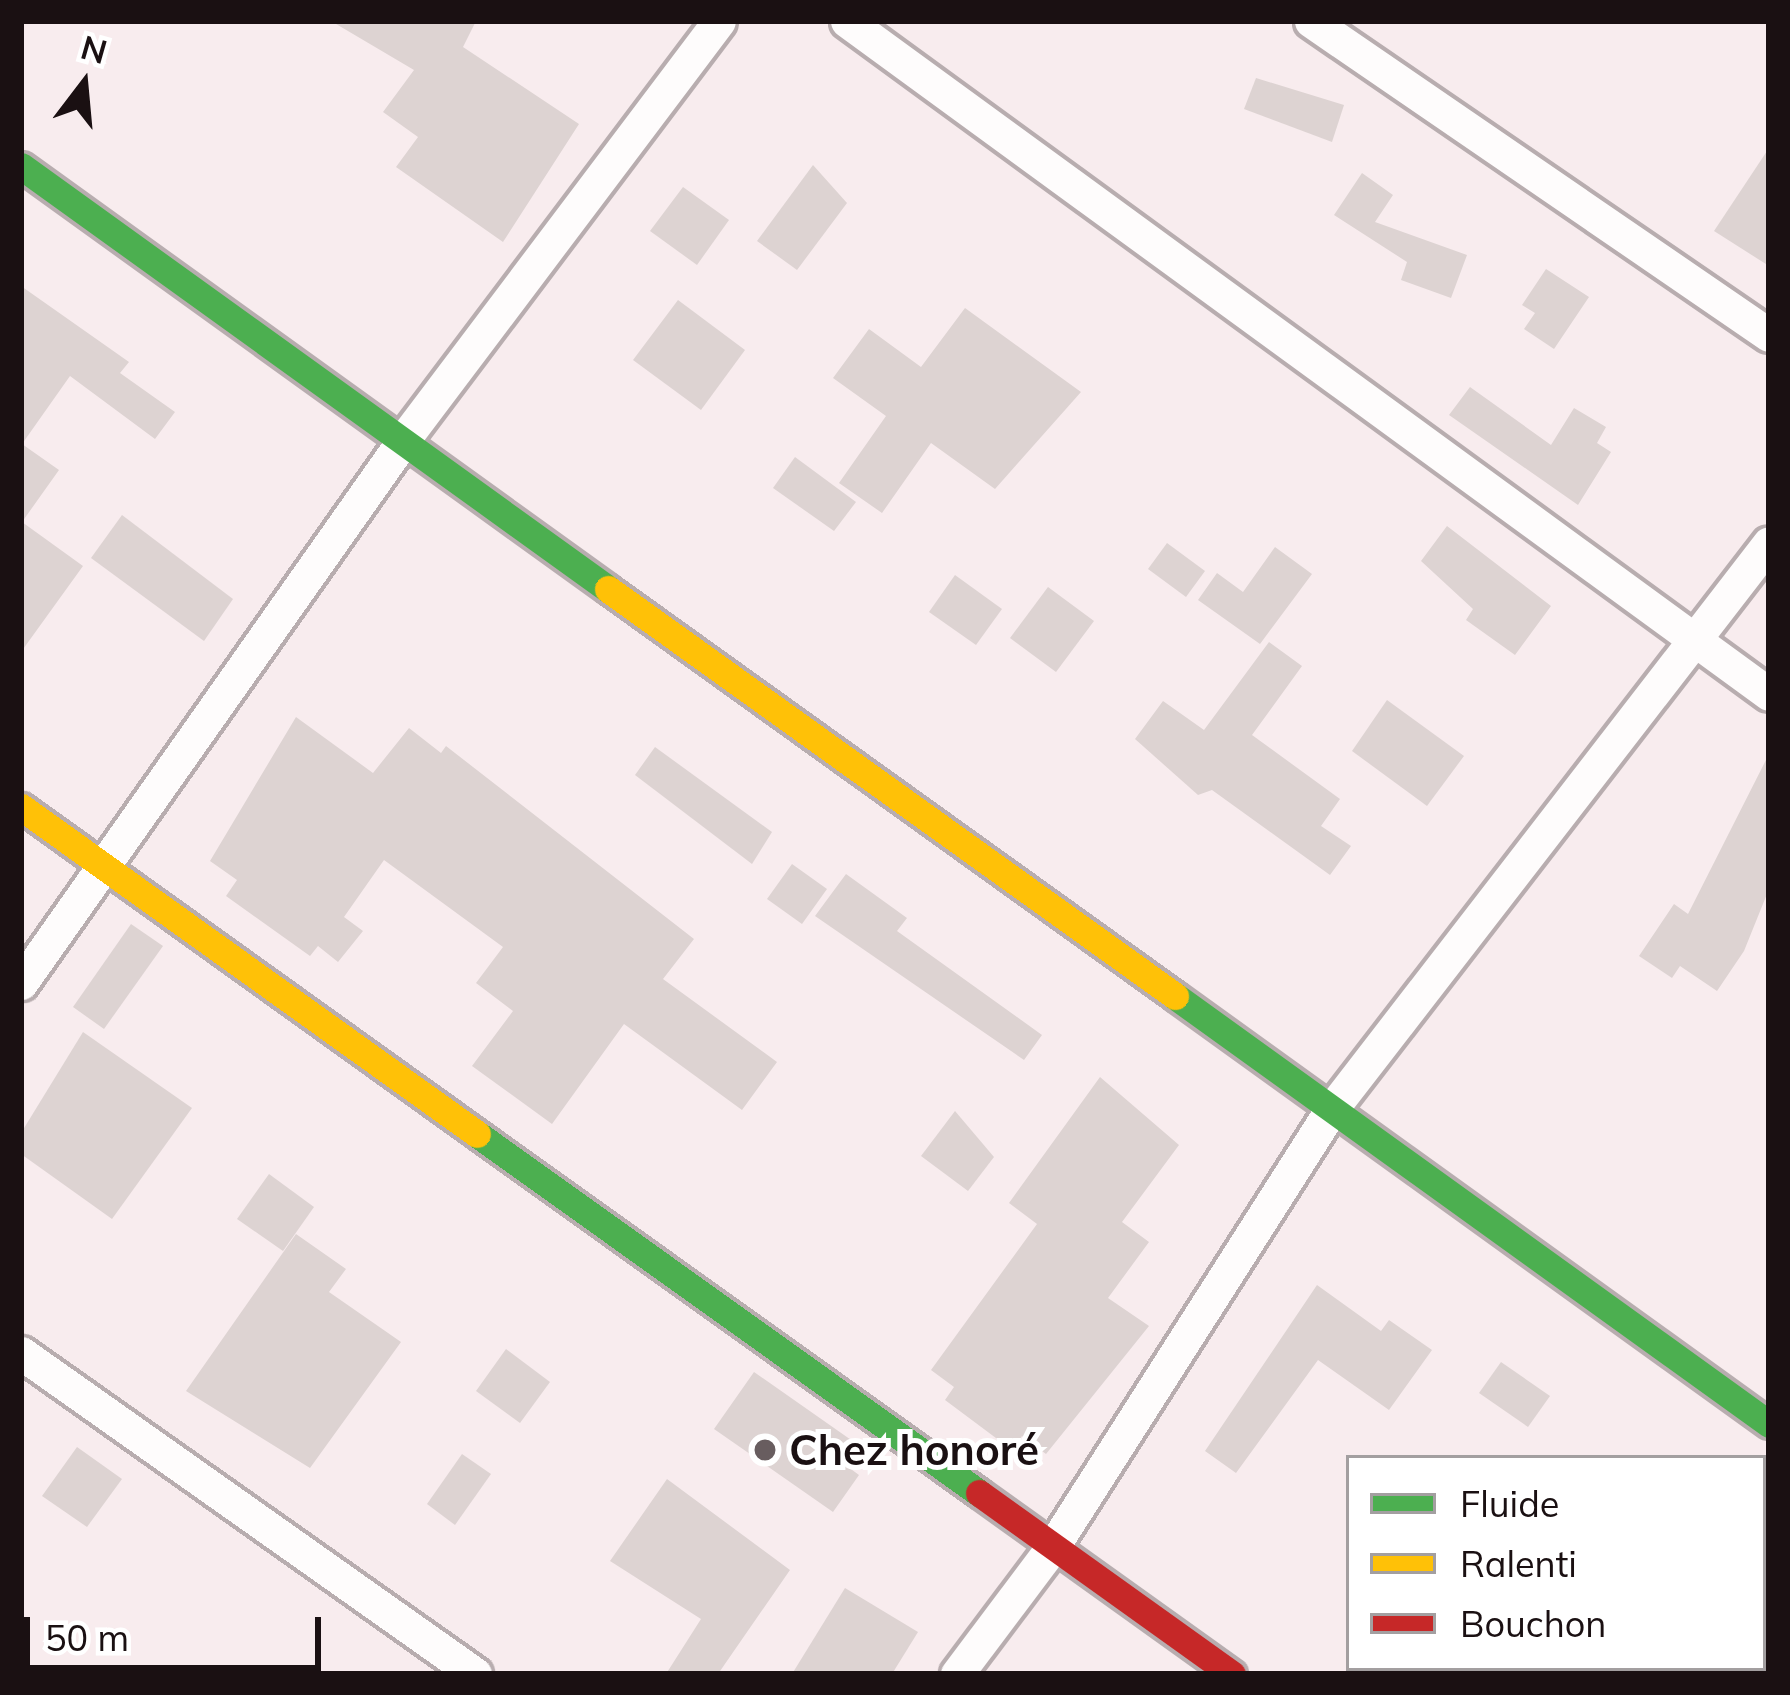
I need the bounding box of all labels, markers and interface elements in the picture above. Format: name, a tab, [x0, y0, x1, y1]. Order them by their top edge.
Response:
north arrow	[24, 24, 144, 144]
text: N	[76, 26, 112, 72]
place label: Chez honoré	[789, 1425, 1039, 1475]
marker: Chez honoré	[752, 1437, 778, 1463]
legend	[1346, 1455, 1766, 1671]
text: Fluide	[1460, 1481, 1559, 1526]
text: Ralenti	[1460, 1541, 1577, 1586]
scale bar	[30, 1593, 327, 1667]
text: Bouchon	[1460, 1601, 1606, 1646]
text: 50 m	[45, 1615, 129, 1660]

